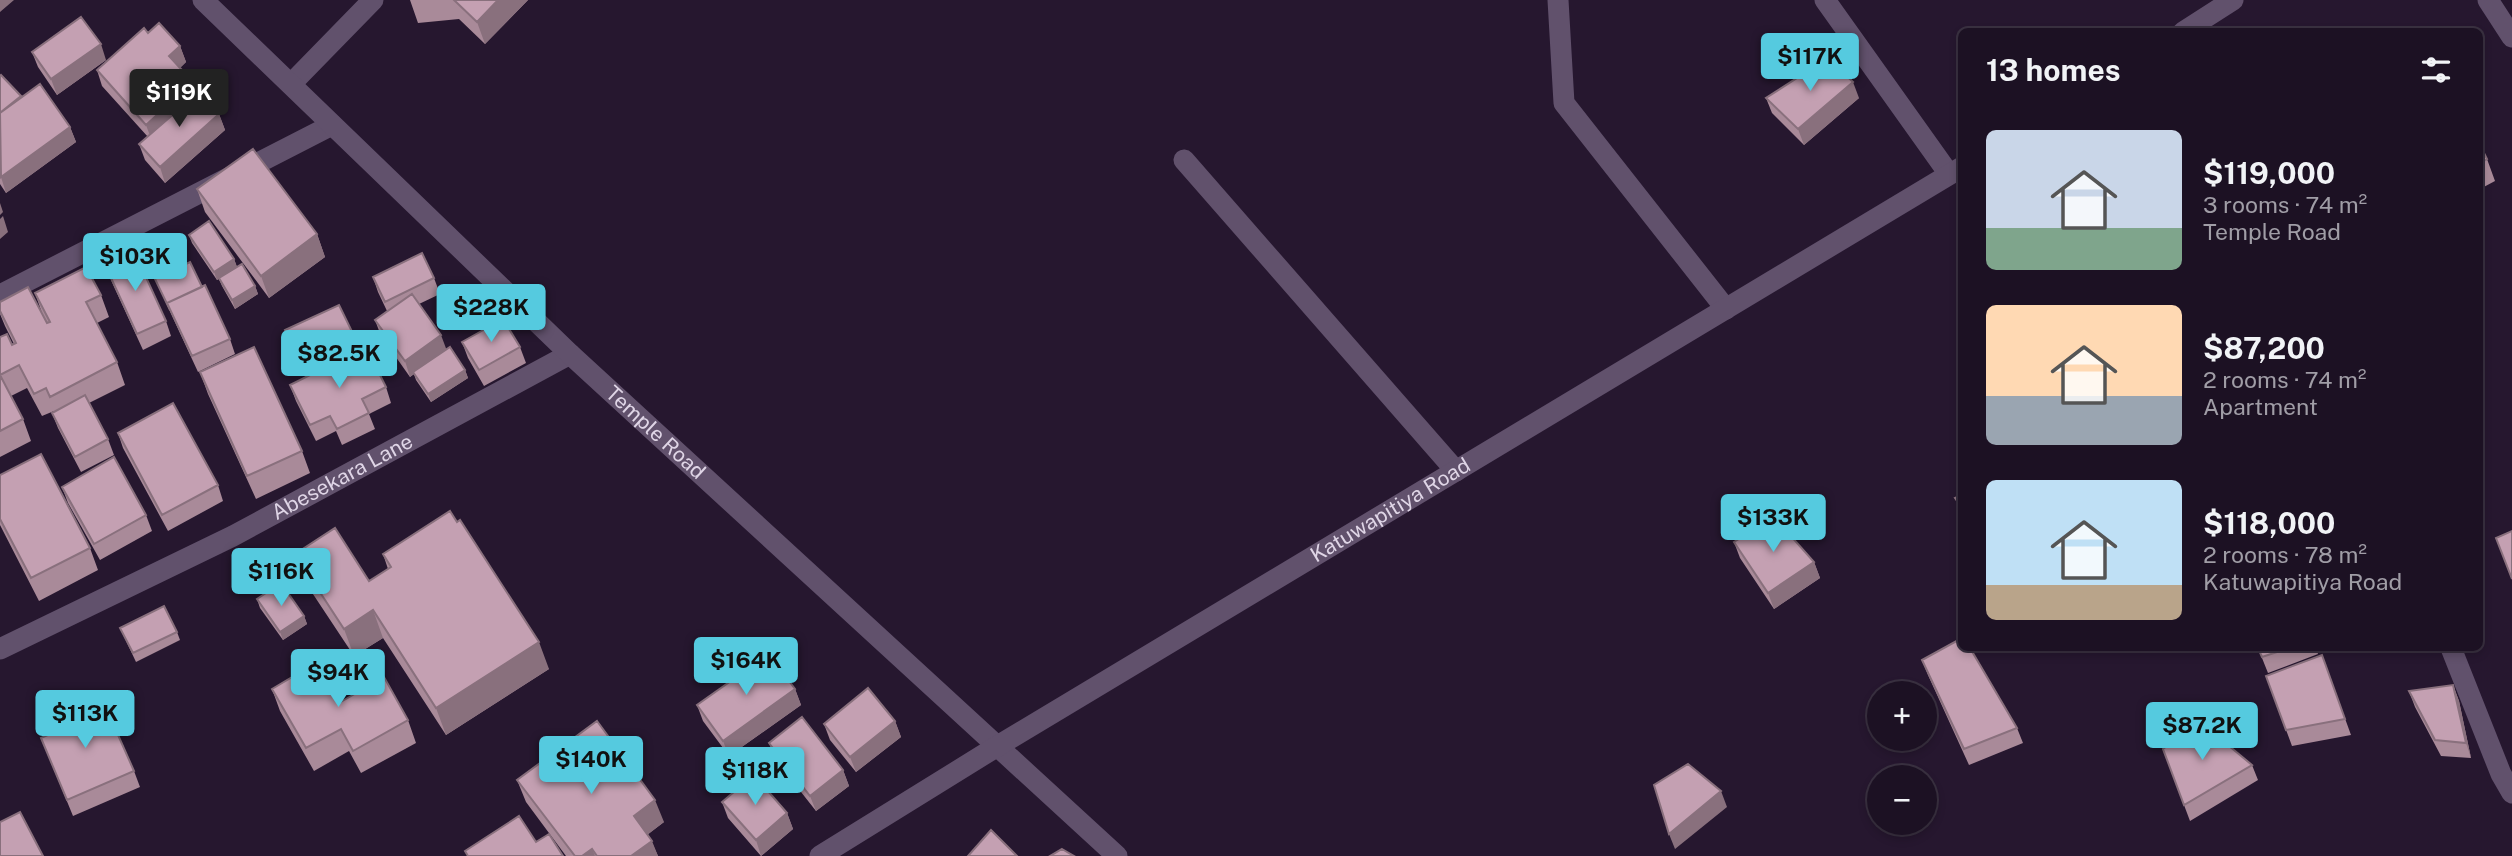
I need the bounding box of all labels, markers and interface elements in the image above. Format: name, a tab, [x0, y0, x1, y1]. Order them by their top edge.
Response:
pin: $117K	[1761, 34, 1859, 93]
text: $117K	[1777, 42, 1843, 69]
icon: filters	[2417, 51, 2455, 89]
text: 13 homes	[1986, 52, 2121, 88]
pin: $119K	[130, 69, 228, 129]
text: $119K	[146, 78, 213, 105]
text: $119,000	[2203, 155, 2335, 191]
icon: home	[2042, 158, 2126, 242]
text: 3 rooms · 74 m²	[2203, 191, 2367, 218]
text: Temple Road	[2203, 218, 2341, 245]
pin: $103K	[86, 233, 184, 293]
text: $103K	[99, 242, 171, 269]
pin: $228K	[442, 284, 540, 344]
text: $228K	[453, 293, 529, 320]
pin: $82.5K	[282, 330, 396, 390]
text: $87,200	[2203, 330, 2325, 366]
icon: home	[2042, 333, 2126, 417]
text: $82.5K	[297, 339, 381, 366]
text: 2 rooms · 74 m²	[2203, 366, 2366, 393]
street label: Temple Road	[601, 380, 711, 484]
text: Apartment	[2203, 393, 2318, 420]
street label: Abesekara Lane	[267, 428, 417, 525]
street label: Katuwapitiya Road	[1306, 452, 1475, 567]
pin: $133K	[1724, 494, 1822, 554]
text: $133K	[1737, 503, 1809, 530]
text: $118,000	[2203, 505, 2335, 541]
icon: home	[2042, 508, 2126, 592]
text: 2 rooms · 78 m²	[2203, 541, 2367, 568]
pin: $116K	[232, 548, 330, 608]
text: $116K	[247, 557, 315, 584]
text: Katuwapitiya Road	[2203, 568, 2402, 595]
pin: $164K	[697, 638, 795, 697]
text: $164K	[710, 646, 782, 673]
pin: $94K	[297, 650, 379, 709]
text: $94K	[307, 658, 369, 685]
map controls	[1867, 681, 1937, 835]
button: +	[1867, 681, 1937, 751]
pin: $113K	[36, 690, 134, 750]
text: $113K	[51, 699, 119, 726]
pin: $87.2K	[2145, 702, 2259, 762]
text: $87.2K	[2162, 711, 2242, 738]
pin: $140K	[542, 736, 640, 796]
text: $140K	[555, 745, 627, 772]
pin: $118K	[706, 748, 804, 807]
text: $118K	[721, 756, 789, 783]
button: −	[1867, 765, 1937, 835]

